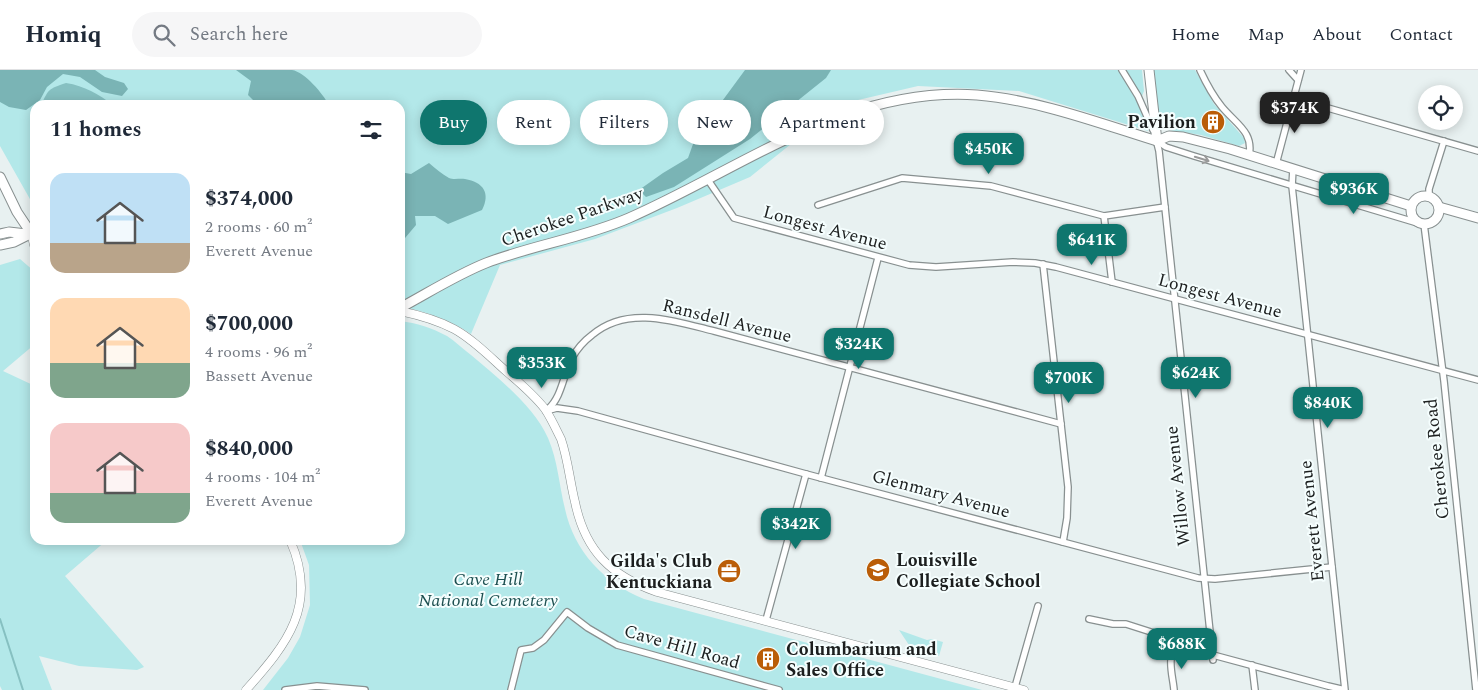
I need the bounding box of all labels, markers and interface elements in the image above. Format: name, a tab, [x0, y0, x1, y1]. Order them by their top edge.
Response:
search box	[132, 12, 482, 57]
text: Homiq	[25, 17, 102, 53]
text: Search here	[190, 20, 288, 49]
icon: search	[150, 21, 178, 49]
text: Home	[1171, 21, 1220, 48]
text: Map	[1248, 21, 1284, 48]
text: About	[1312, 21, 1362, 48]
text: Contact	[1390, 21, 1453, 48]
map controls	[1418, 85, 1463, 130]
button: locate	[1418, 85, 1463, 130]
pin: $374K	[1260, 92, 1330, 134]
text: $374K	[1271, 96, 1319, 120]
chip: Buy	[420, 100, 487, 145]
chip: Rent	[497, 100, 570, 145]
chip: Filters	[580, 100, 668, 145]
chip: New	[678, 100, 751, 145]
chip: Apartment	[761, 100, 884, 145]
place label: Pavilion	[1127, 109, 1196, 136]
building icon: Pavilion	[1200, 109, 1226, 135]
text: 11 homes	[50, 114, 142, 146]
icon: filters	[357, 116, 385, 144]
pin: $450K	[954, 132, 1024, 175]
text: $450K	[965, 137, 1013, 161]
one-way arrow	[1194, 154, 1210, 164]
pin: $936K	[1319, 172, 1389, 215]
text: $936K	[1330, 177, 1378, 201]
street label: Cherokee Parkway	[497, 180, 648, 254]
text: $374,000	[205, 183, 293, 215]
icon: home	[90, 193, 150, 253]
street label: Longest Avenue	[760, 198, 890, 258]
text: 2 rooms · 60 m²	[205, 215, 312, 239]
pin: $641K	[1057, 224, 1127, 266]
text: $641K	[1068, 228, 1116, 252]
text: Everett Avenue	[205, 239, 313, 263]
street label: Longest Avenue	[1155, 266, 1285, 326]
street label: Ransdell Avenue	[659, 292, 795, 350]
text: $700,000	[205, 308, 293, 340]
icon: home	[90, 318, 150, 378]
pin: $324K	[824, 328, 894, 370]
text: $324K	[835, 332, 883, 356]
text: 4 rooms · 96 m²	[205, 340, 312, 364]
pin: $353K	[507, 346, 577, 389]
text: $353K	[518, 351, 566, 375]
pin: $624K	[1161, 356, 1231, 399]
text: $624K	[1172, 361, 1220, 385]
pin: $700K	[1034, 362, 1104, 404]
text: Bassett Avenue	[205, 364, 313, 388]
text: $700K	[1045, 366, 1093, 390]
pin: $840K	[1293, 386, 1363, 429]
text: $840K	[1304, 391, 1352, 415]
street label: Cherokee Road	[1417, 397, 1457, 521]
street label: Willow Avenue	[1158, 424, 1198, 548]
text: $840,000	[205, 433, 293, 465]
icon: home	[90, 443, 150, 503]
street label: Everett Avenue	[1292, 459, 1332, 583]
street label: Glenmary Avenue	[869, 463, 1013, 525]
text: 4 rooms · 104 m²	[205, 465, 320, 489]
text: Everett Avenue	[205, 489, 313, 513]
pin: $342K	[761, 508, 831, 550]
text: $342K	[772, 512, 820, 536]
place label: Louisville Collegiate School	[896, 547, 1041, 595]
place label: Gilda's Club Kentuckiana	[606, 548, 713, 596]
school or university icon: Louisville Collegiate School	[865, 557, 891, 583]
office icon: Gilda's Club Kentuckiana	[716, 558, 742, 584]
park label: Cave Hill National Cemetery	[418, 566, 558, 614]
street label: Cave Hill Road	[621, 618, 743, 676]
pin: $688K	[1147, 628, 1217, 670]
text: $688K	[1158, 632, 1206, 656]
place label: Columbarium and Sales Office	[786, 636, 937, 684]
building icon: Columbarium and Sales Office	[755, 646, 781, 672]

